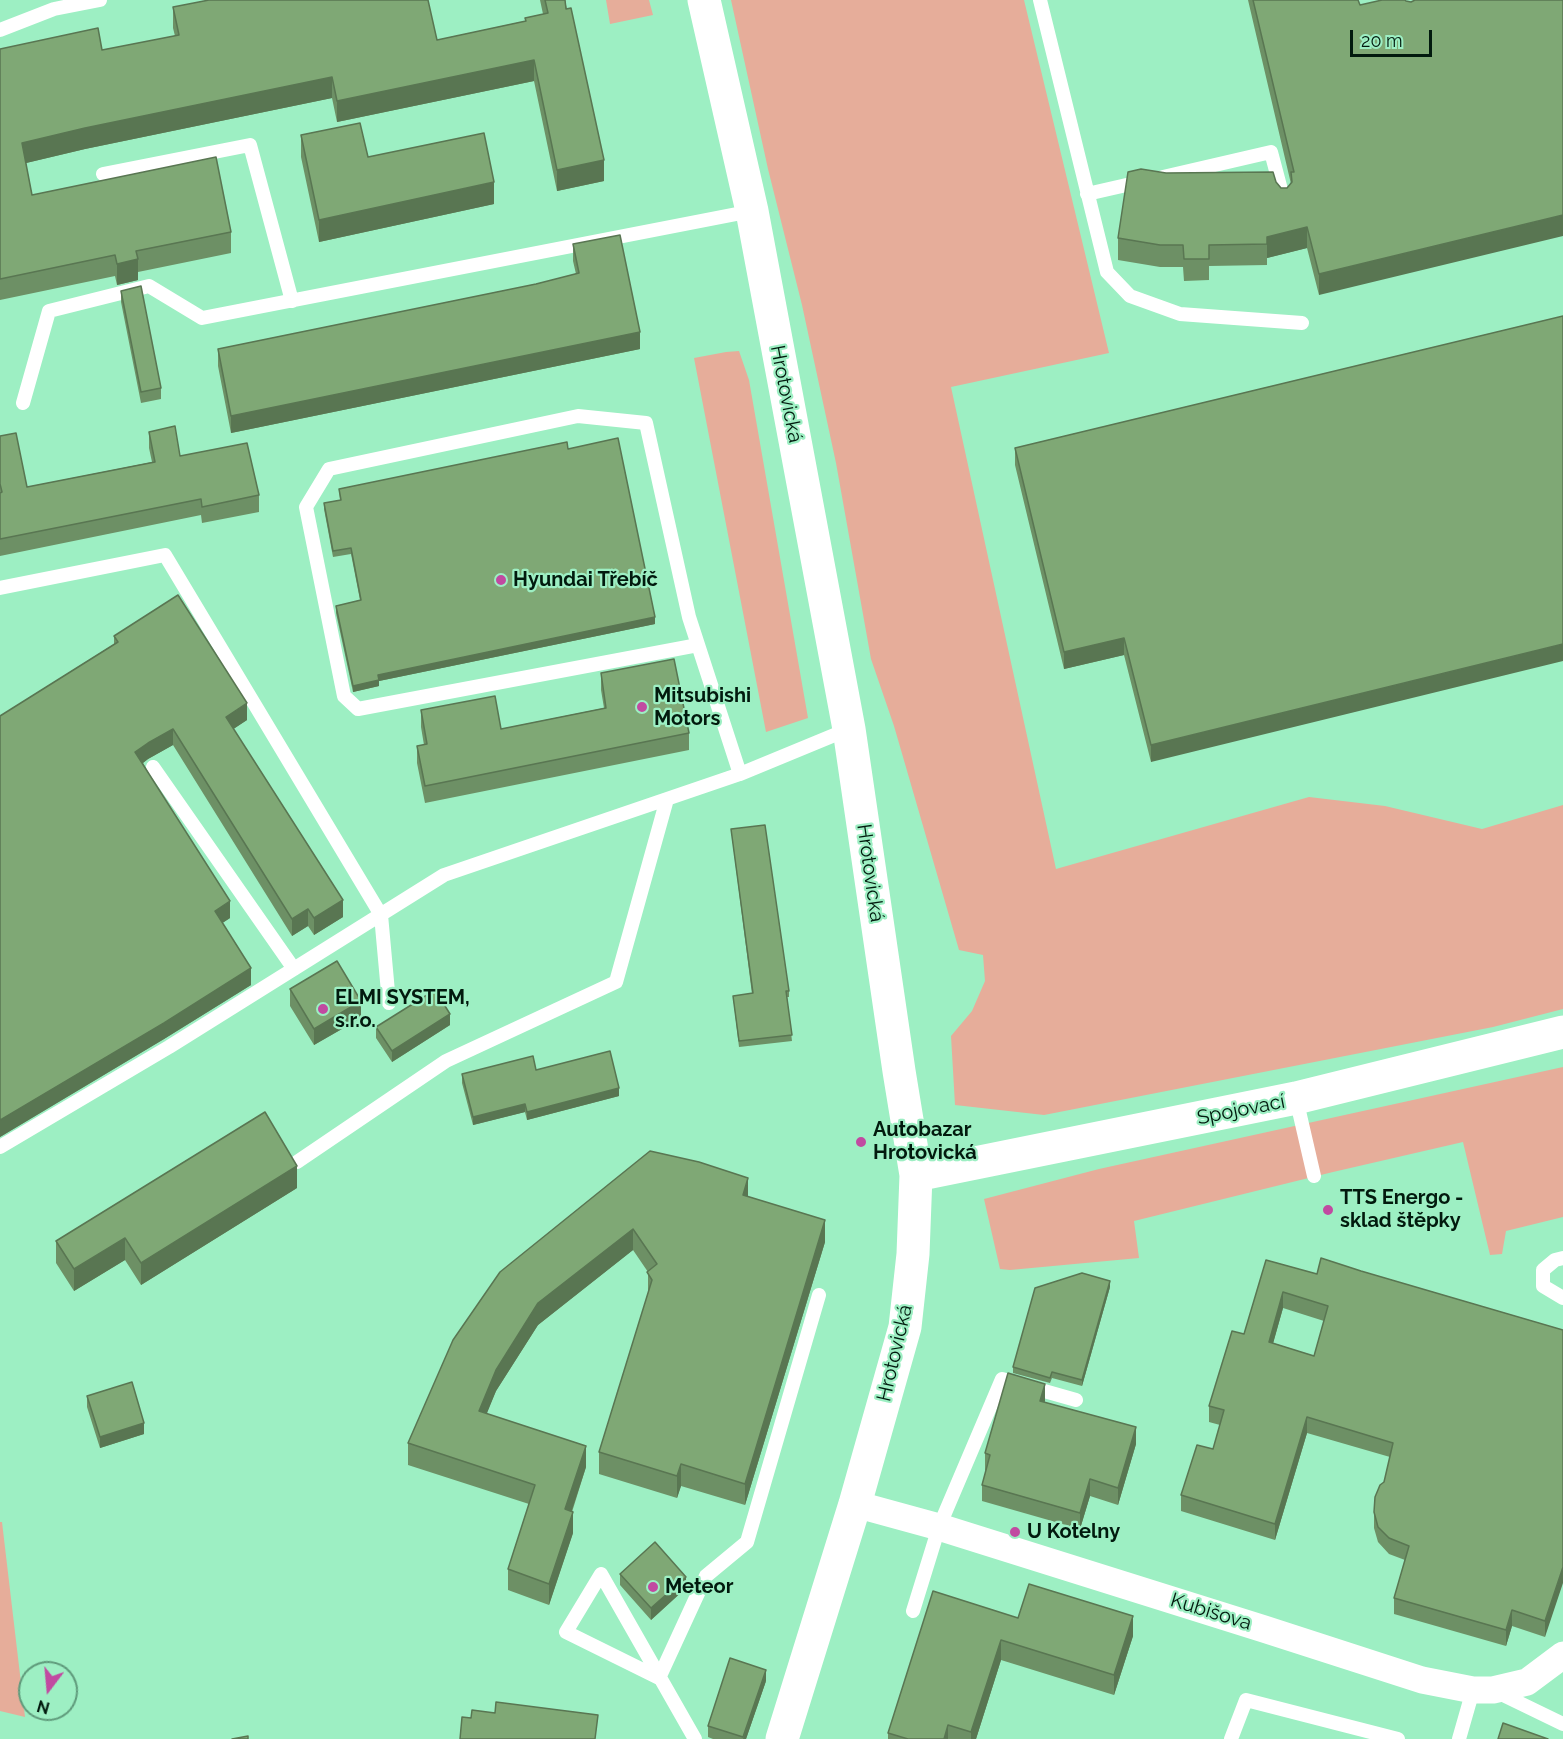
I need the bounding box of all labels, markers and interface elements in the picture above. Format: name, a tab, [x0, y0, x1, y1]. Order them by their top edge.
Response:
scale bar	[1353, 18, 1436, 56]
text: 20 m	[1361, 30, 1403, 51]
street label: Hrotovická	[765, 343, 807, 445]
place label: Hyundai Třebíč	[513, 568, 658, 592]
marker: Hyundai Třebíč	[494, 573, 508, 587]
place label: Mitsubishi Motors	[654, 684, 751, 731]
marker: Mitsubishi Motors	[635, 700, 649, 714]
street label: Hrotovická	[851, 822, 889, 924]
place label: ELMI SYSTEM, s.r.o.	[335, 986, 470, 1033]
marker: ELMI SYSTEM, s.r.o.	[316, 1002, 330, 1016]
street label: Spojovací	[1195, 1090, 1287, 1130]
place label: Autobazar Hrotovická	[873, 1118, 977, 1165]
marker: Autobazar Hrotovická	[854, 1135, 868, 1149]
place label: TTS Energo - sklad štěpky	[1340, 1186, 1463, 1233]
marker: TTS Energo - sklad štěpky	[1321, 1203, 1335, 1217]
street label: Hrotovická	[872, 1302, 918, 1404]
place label: U Kotelny	[1027, 1520, 1120, 1544]
marker: U Kotelny	[1008, 1525, 1022, 1539]
place label: Meteor	[665, 1575, 733, 1599]
marker: Meteor	[646, 1580, 660, 1594]
street label: Kubišova	[1168, 1588, 1254, 1636]
north arrow	[18, 1661, 78, 1721]
text: N	[35, 1696, 52, 1718]

